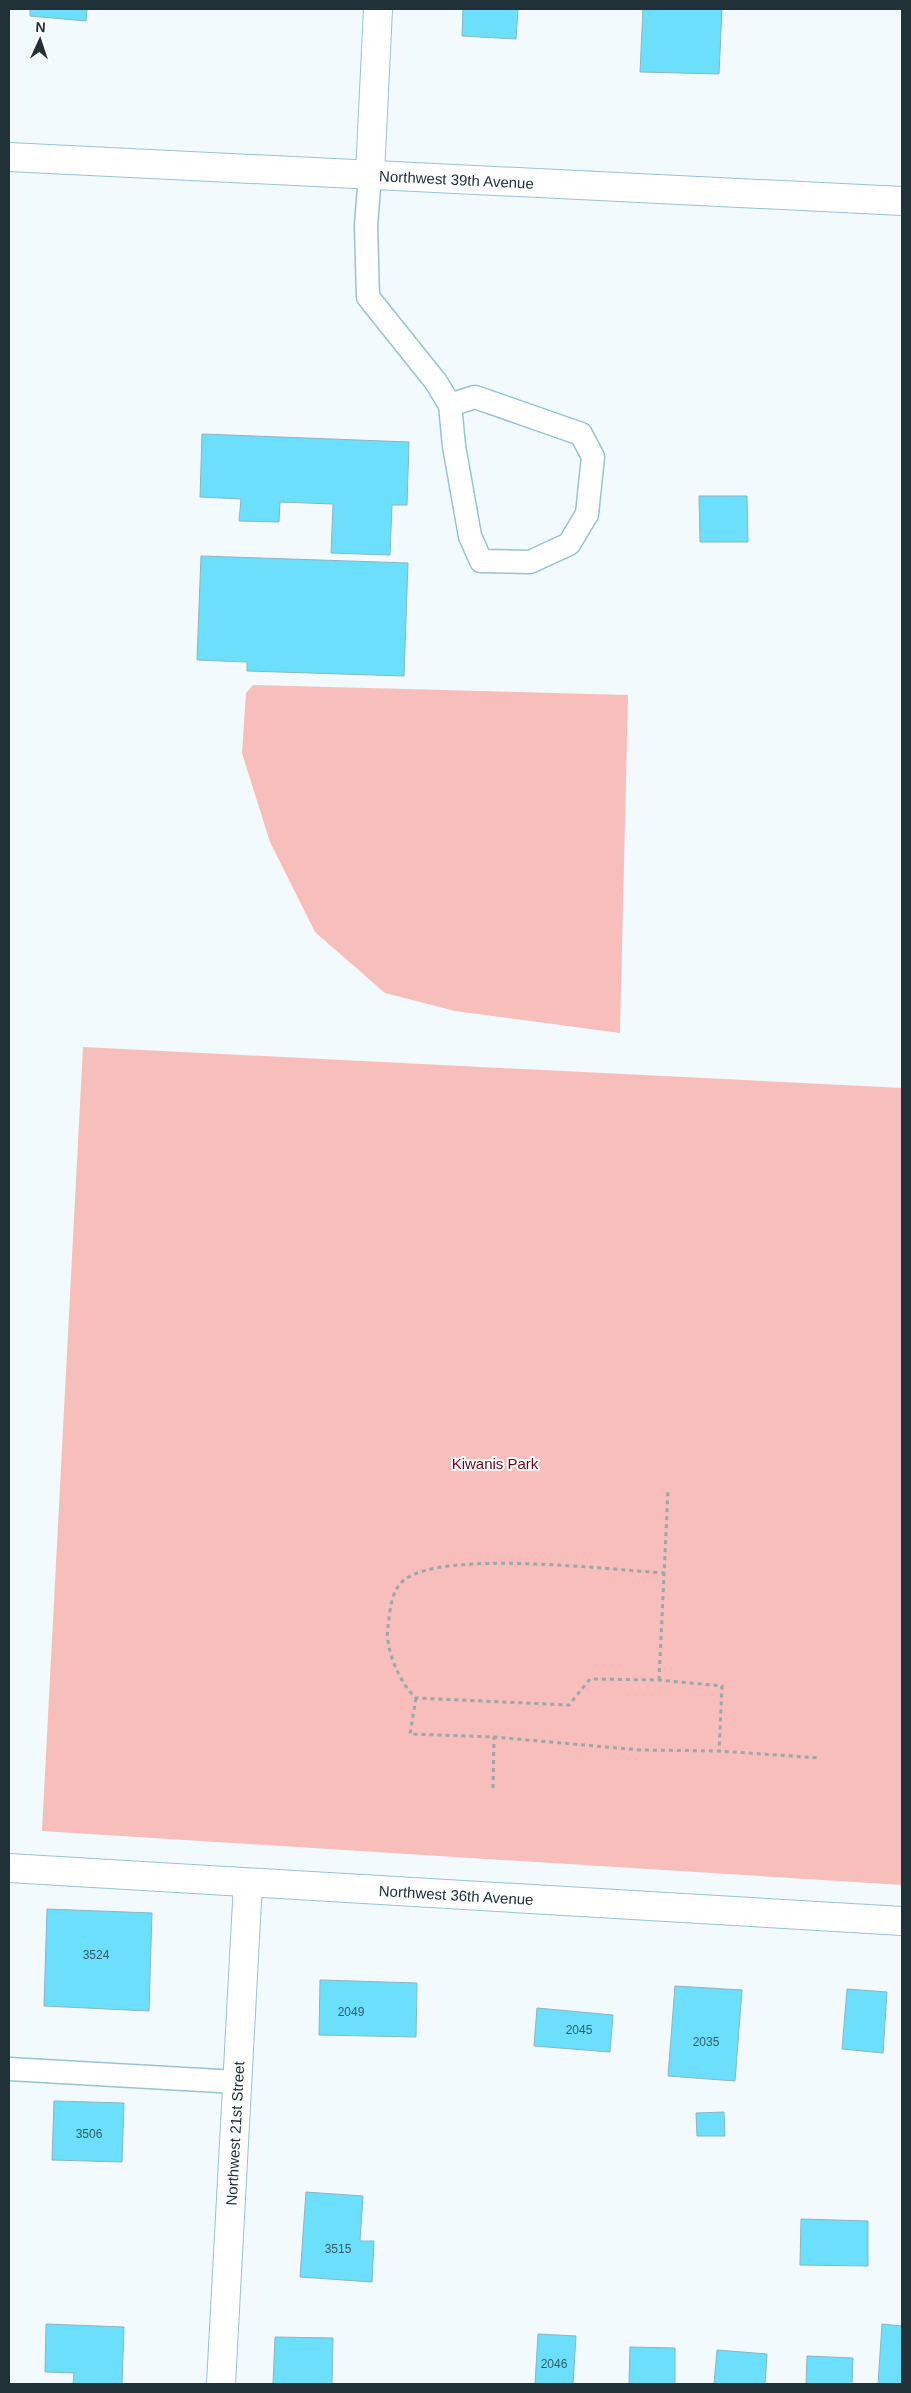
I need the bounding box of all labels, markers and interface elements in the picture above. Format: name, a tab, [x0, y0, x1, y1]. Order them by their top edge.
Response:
north arrow	[15, 15, 65, 65]
text: N	[35, 19, 46, 35]
street label: Northwest 39th Avenue	[379, 167, 534, 191]
park label: Kiwanis Park	[452, 1455, 539, 1472]
street label: Northwest 36th Avenue	[378, 1881, 534, 1908]
house number: 3524	[83, 1948, 110, 1962]
house number: 2049	[338, 2005, 365, 2019]
house number: 2045	[566, 2023, 593, 2037]
house number: 2035	[693, 2035, 720, 2049]
street label: Northwest 21st Street	[222, 2060, 247, 2206]
house number: 3506	[76, 2127, 103, 2141]
house number: 3515	[325, 2242, 352, 2256]
house number: 2046	[541, 2357, 568, 2371]

